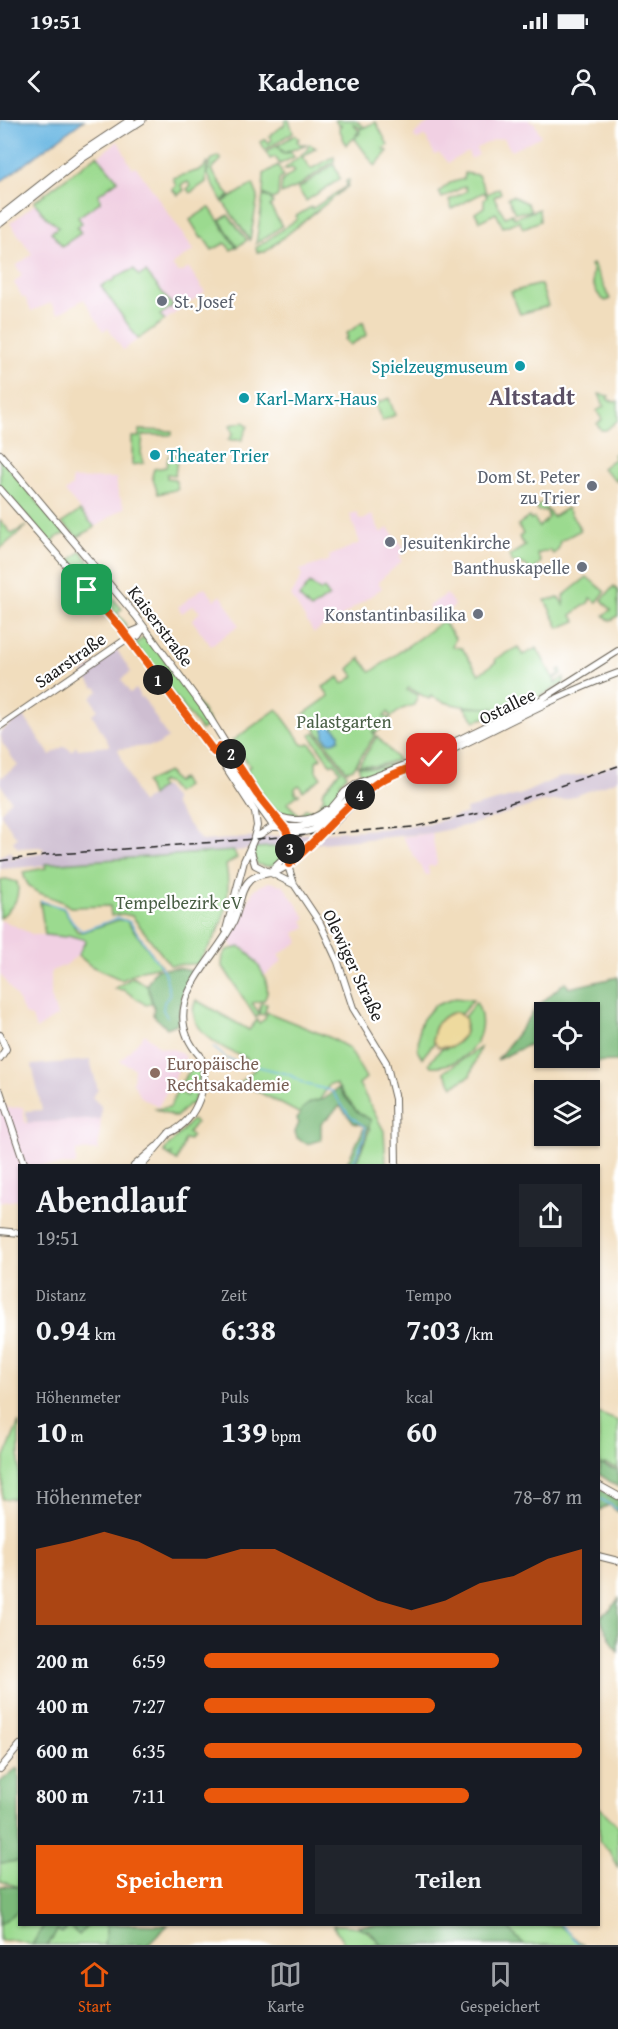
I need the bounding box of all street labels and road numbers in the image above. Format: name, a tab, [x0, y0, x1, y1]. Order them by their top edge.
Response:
street label: Kaiserstraße	[121, 580, 201, 672]
street label: Saarstraße	[29, 626, 111, 694]
street label: Ostallee	[474, 681, 540, 731]
street label: Olewiger Straße	[316, 904, 392, 1026]

